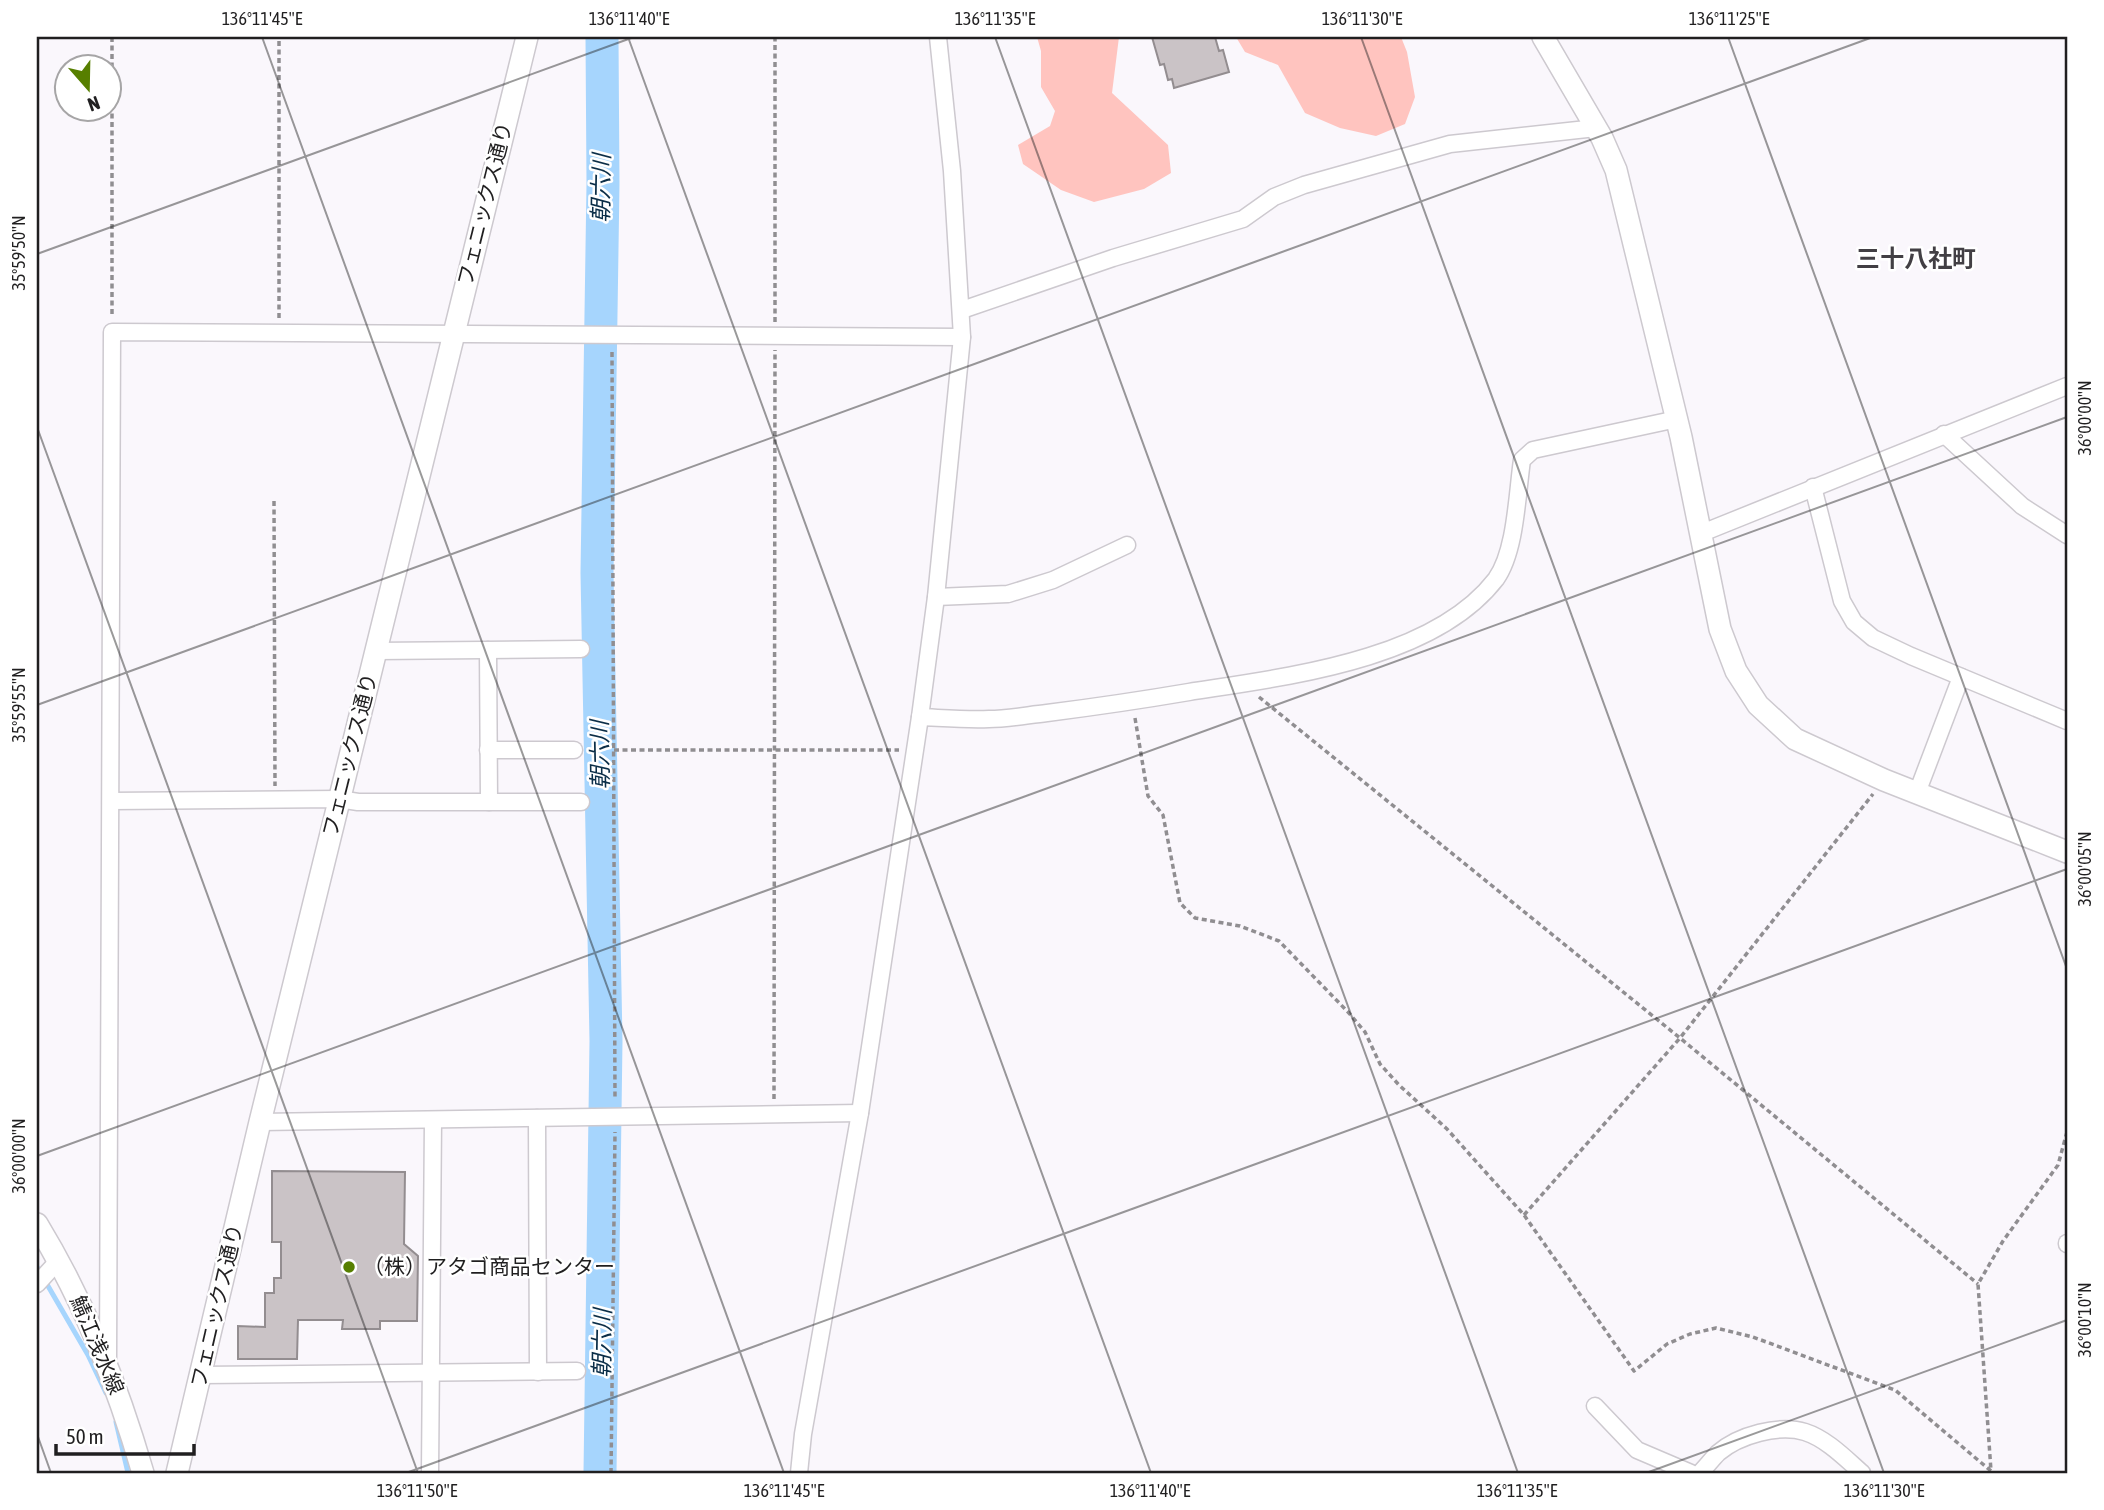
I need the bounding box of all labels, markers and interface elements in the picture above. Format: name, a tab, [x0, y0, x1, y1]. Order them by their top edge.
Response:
text: 136°11'45"E	[222, 8, 303, 29]
text: 136°11'40"E	[589, 8, 670, 29]
text: 136°11'35"E	[955, 8, 1036, 29]
text: 136°11'30"E	[1322, 8, 1403, 29]
text: 136°11'25"E	[1689, 8, 1770, 29]
north arrow	[52, 52, 122, 122]
text: N	[85, 92, 103, 116]
street label: フェニックス通り	[452, 120, 516, 288]
water label: 朝六川	[587, 150, 615, 223]
text: 35°59'50"N	[8, 215, 29, 291]
district label: 三十八社町	[1856, 245, 1976, 272]
text: 36°00'00"N	[2074, 380, 2095, 456]
text: 35°59'55"N	[8, 667, 29, 743]
street label: フェニックス通り	[317, 671, 381, 839]
water label: 朝六川	[586, 717, 614, 790]
text: 36°00'05"N	[2074, 831, 2095, 907]
text: 36°00'00"N	[8, 1118, 29, 1194]
street label: フェニックス通り	[186, 1222, 247, 1390]
place label: （株）アタゴ商品センター	[363, 1254, 615, 1278]
marker: （株）アタゴ商品センター	[341, 1259, 357, 1275]
text: 36°00'10"N	[2074, 1282, 2095, 1358]
street label: 鯖江浅水線	[66, 1292, 129, 1398]
water label: 朝六川	[588, 1305, 616, 1378]
scale bar	[56, 1412, 194, 1456]
text: 50 m	[66, 1424, 104, 1448]
text: 136°11'50"E	[377, 1480, 458, 1501]
text: 136°11'45"E	[744, 1480, 825, 1501]
text: 136°11'40"E	[1110, 1480, 1191, 1501]
text: 136°11'35"E	[1477, 1480, 1558, 1501]
text: 136°11'30"E	[1844, 1480, 1925, 1501]

